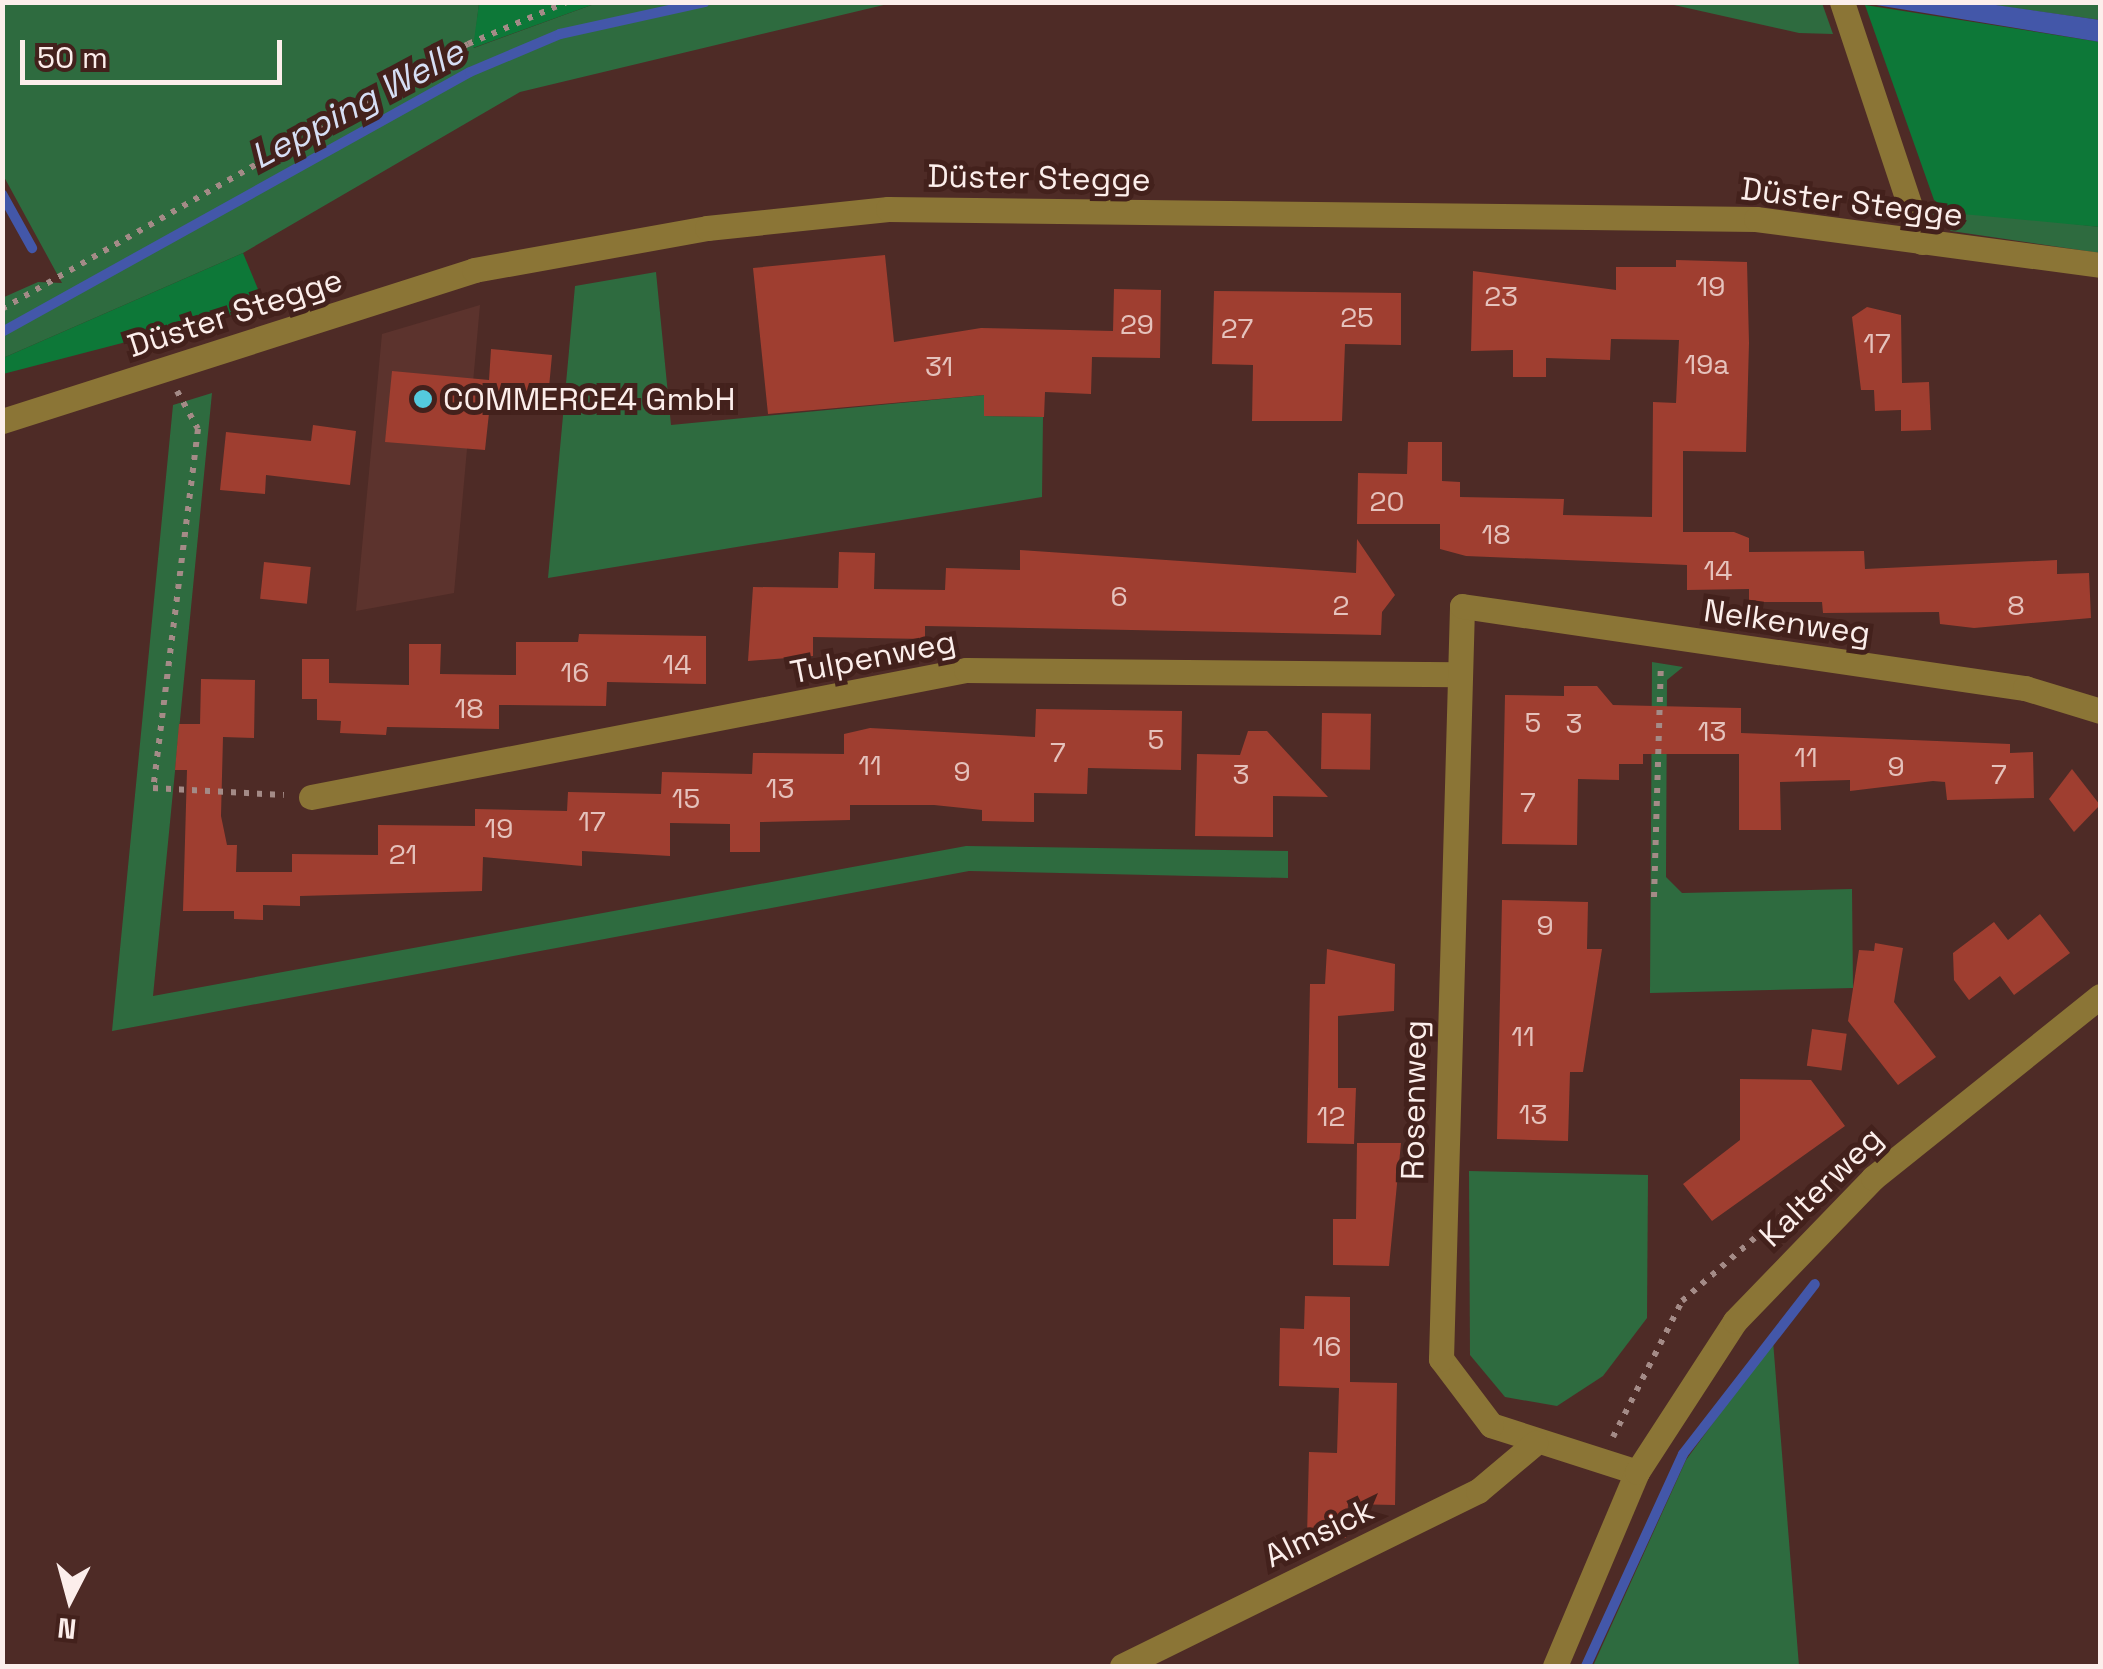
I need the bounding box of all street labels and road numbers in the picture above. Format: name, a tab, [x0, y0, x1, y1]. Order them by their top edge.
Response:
street label: Düster Stegge	[927, 157, 1151, 199]
street label: Düster Stegge	[1739, 169, 1965, 235]
street label: Düster Stegge	[123, 260, 347, 366]
street label: Nelkenweg	[1701, 591, 1873, 653]
street label: Tulpenweg	[787, 622, 959, 692]
street label: Rosenweg	[1393, 1020, 1435, 1180]
street label: Kalterweg	[1752, 1119, 1890, 1255]
street label: Almsick	[1258, 1490, 1380, 1576]

